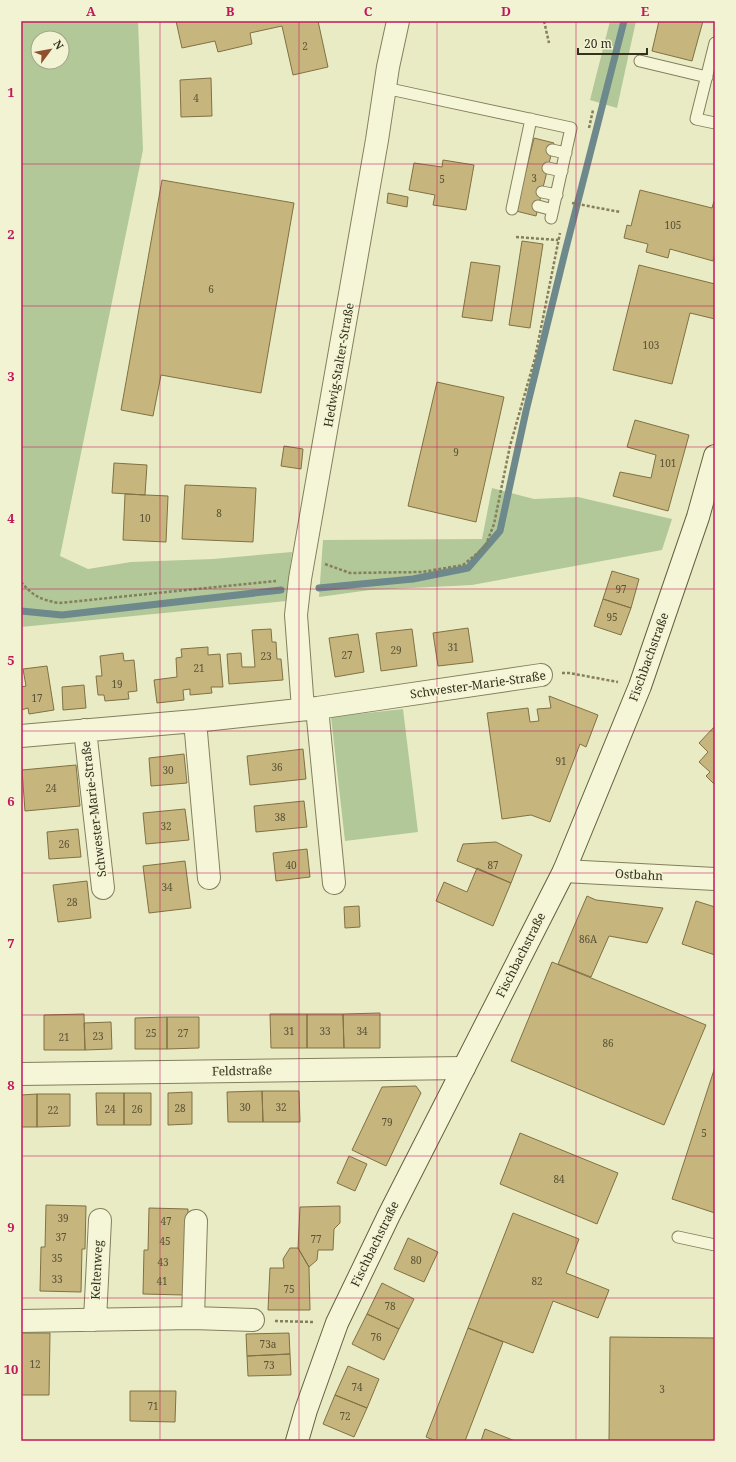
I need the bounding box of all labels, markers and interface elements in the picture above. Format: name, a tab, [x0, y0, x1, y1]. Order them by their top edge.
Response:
text: A	[86, 2, 96, 20]
text: B	[226, 2, 235, 20]
text: C	[364, 2, 373, 20]
text: D	[501, 2, 511, 20]
text: E	[641, 2, 650, 20]
north arrow	[30, 30, 70, 70]
scale bar	[578, 30, 647, 56]
text: 20 m	[584, 35, 612, 52]
text: N	[50, 37, 68, 52]
house number: 2	[302, 39, 308, 53]
text: 1	[7, 83, 15, 101]
house number: 4	[193, 91, 199, 105]
house number: 3	[531, 171, 537, 185]
house number: 5	[439, 172, 445, 186]
house number: 105	[665, 218, 681, 232]
text: 2	[7, 225, 15, 243]
house number: 6	[208, 282, 214, 296]
street label: Hedwig-Stalter-Straße	[319, 301, 358, 428]
house number: 103	[643, 338, 660, 352]
text: 3	[7, 367, 15, 385]
house number: 9	[453, 445, 459, 459]
house number: 101	[660, 456, 676, 470]
house number: 8	[216, 506, 222, 520]
text: 4	[7, 509, 15, 527]
house number: 10	[139, 511, 151, 525]
house number: 97	[615, 582, 627, 596]
house number: 95	[606, 610, 618, 624]
street label: Fischbachstraße	[625, 610, 673, 704]
house number: 31	[447, 640, 459, 654]
house number: 29	[390, 643, 402, 657]
house number: 27	[341, 648, 353, 662]
house number: 23	[260, 649, 272, 663]
text: 5	[7, 651, 15, 669]
house number: 21	[193, 661, 205, 675]
street label: Schwester-Marie-Straße	[409, 667, 547, 702]
house number: 19	[111, 677, 123, 691]
house number: 17	[31, 691, 43, 705]
street label: Schwester-Marie-Straße	[77, 740, 110, 878]
house number: 91	[555, 754, 567, 768]
house number: 36	[271, 760, 283, 774]
house number: 30	[162, 763, 174, 777]
house number: 24	[45, 781, 57, 795]
text: 6	[7, 792, 15, 810]
house number: 38	[274, 810, 286, 824]
house number: 32	[160, 819, 172, 833]
house number: 26	[58, 837, 70, 851]
house number: 40	[285, 858, 297, 872]
house number: 87	[487, 858, 499, 872]
street label: Ostbahn	[615, 865, 664, 884]
house number: 34	[161, 880, 173, 894]
house number: 28	[66, 895, 78, 909]
street label: Fischbachstraße	[492, 909, 549, 1000]
house number: 86A	[579, 932, 598, 946]
text: 7	[7, 934, 15, 952]
house number: 31	[283, 1024, 295, 1038]
house number: 33	[319, 1024, 331, 1038]
house number: 34	[356, 1024, 368, 1038]
house number: 25	[145, 1026, 157, 1040]
house number: 27	[177, 1026, 189, 1040]
house number: 23	[92, 1029, 104, 1043]
house number: 21	[58, 1030, 70, 1044]
house number: 86	[602, 1036, 614, 1050]
street label: Feldstraße	[212, 1061, 272, 1080]
text: 8	[7, 1076, 15, 1094]
house number: 30	[239, 1100, 251, 1114]
house number: 32	[275, 1100, 287, 1114]
house number: 28	[174, 1101, 186, 1115]
house number: 24	[104, 1102, 116, 1116]
house number: 26	[131, 1102, 143, 1116]
house number: 22	[47, 1103, 59, 1117]
house number: 79	[381, 1115, 393, 1129]
house number: 5	[701, 1126, 707, 1140]
house number: 84	[553, 1172, 565, 1186]
street label: Fischbachstraße	[346, 1198, 403, 1290]
house number: 39	[57, 1211, 69, 1225]
house number: 47	[160, 1214, 172, 1228]
text: 9	[7, 1218, 15, 1236]
house number: 37	[55, 1230, 67, 1244]
house number: 77	[310, 1232, 322, 1246]
house number: 45	[159, 1234, 171, 1248]
street label: Keltenweg	[86, 1239, 107, 1300]
house number: 35	[51, 1251, 63, 1265]
house number: 80	[410, 1253, 422, 1267]
house number: 43	[157, 1255, 169, 1269]
house number: 33	[51, 1272, 63, 1286]
house number: 41	[156, 1274, 168, 1288]
house number: 82	[531, 1274, 543, 1288]
house number: 75	[283, 1282, 295, 1296]
house number: 78	[384, 1299, 396, 1313]
house number: 76	[370, 1330, 382, 1344]
house number: 73a	[260, 1337, 277, 1351]
house number: 12	[29, 1357, 41, 1371]
house number: 73	[263, 1358, 275, 1372]
text: 10	[4, 1360, 18, 1378]
house number: 74	[351, 1380, 363, 1394]
house number: 3	[659, 1382, 665, 1396]
house number: 71	[147, 1399, 159, 1413]
house number: 72	[339, 1409, 351, 1423]

